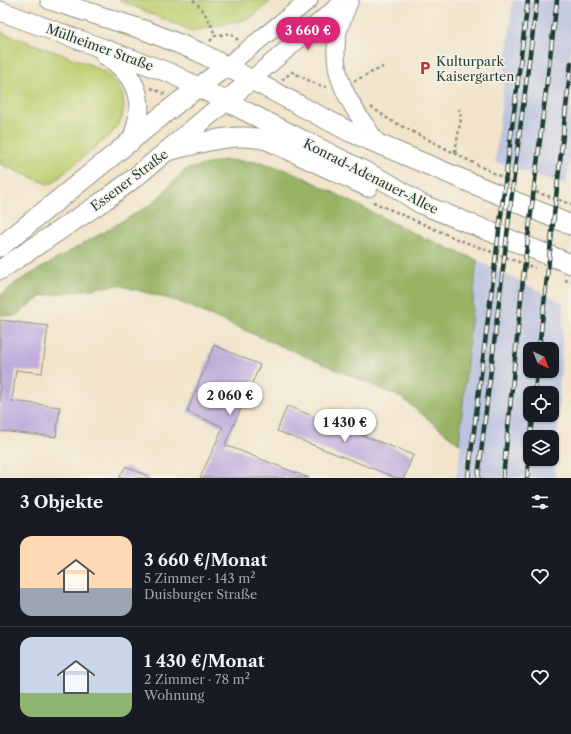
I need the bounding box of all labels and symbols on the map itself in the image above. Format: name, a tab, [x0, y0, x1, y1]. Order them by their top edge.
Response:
pin: 3 660 €	[271, 17, 345, 51]
street label: Mülheimer Straße	[44, 20, 156, 74]
place label: Kulturpark Kaisergarten	[436, 53, 514, 84]
parking icon: Kulturpark Kaisergarten	[417, 60, 433, 76]
street label: Konrad-Adenauer-Allee	[301, 135, 441, 217]
street label: Essener Straße	[87, 146, 171, 214]
north arrow	[523, 342, 559, 378]
pin: 2 060 €	[193, 382, 267, 416]
pin: 1 430 €	[308, 409, 382, 443]

